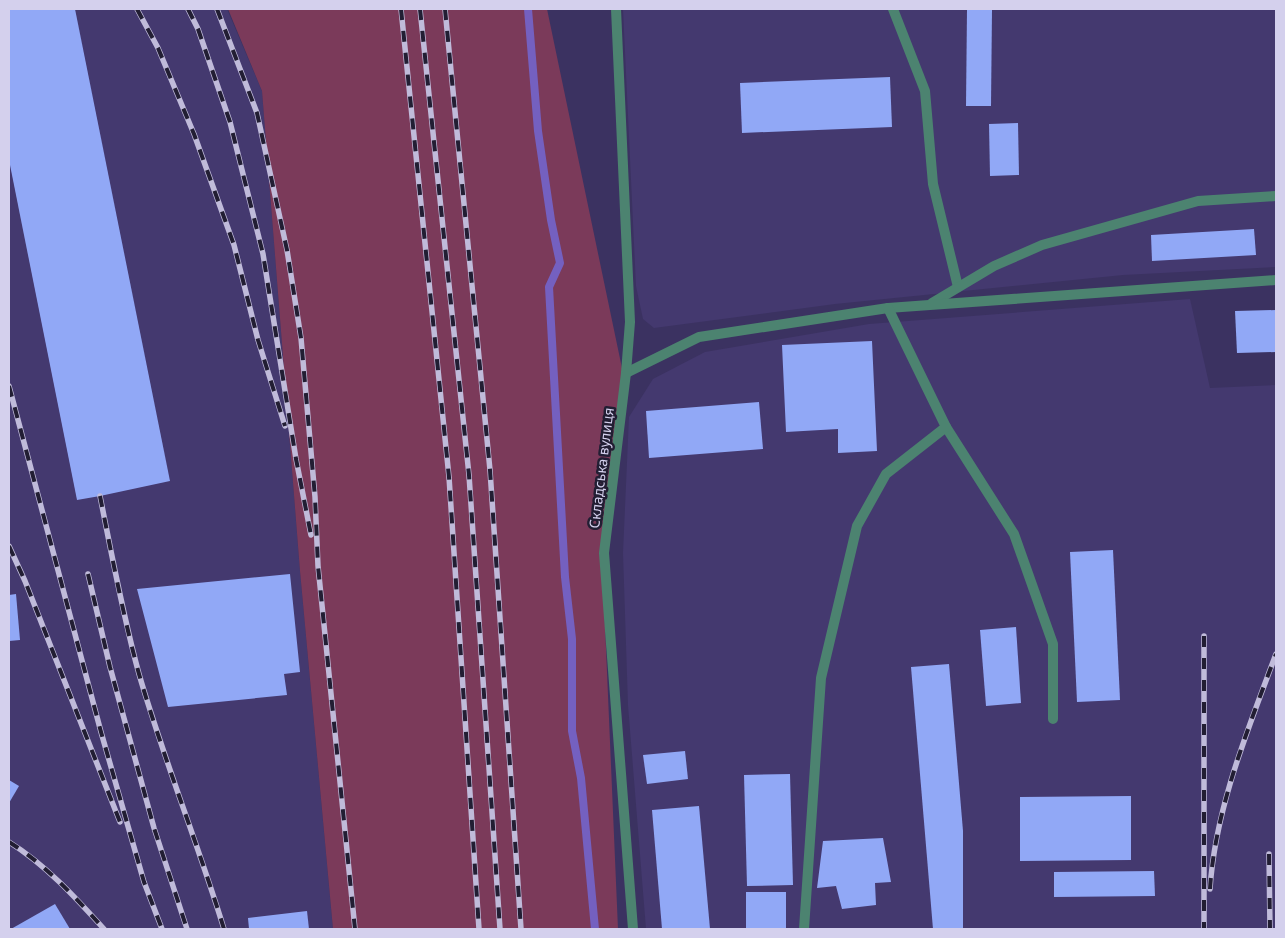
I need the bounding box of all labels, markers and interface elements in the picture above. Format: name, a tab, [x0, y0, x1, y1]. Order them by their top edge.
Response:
street label: Складська вулиця	[584, 406, 618, 530]

